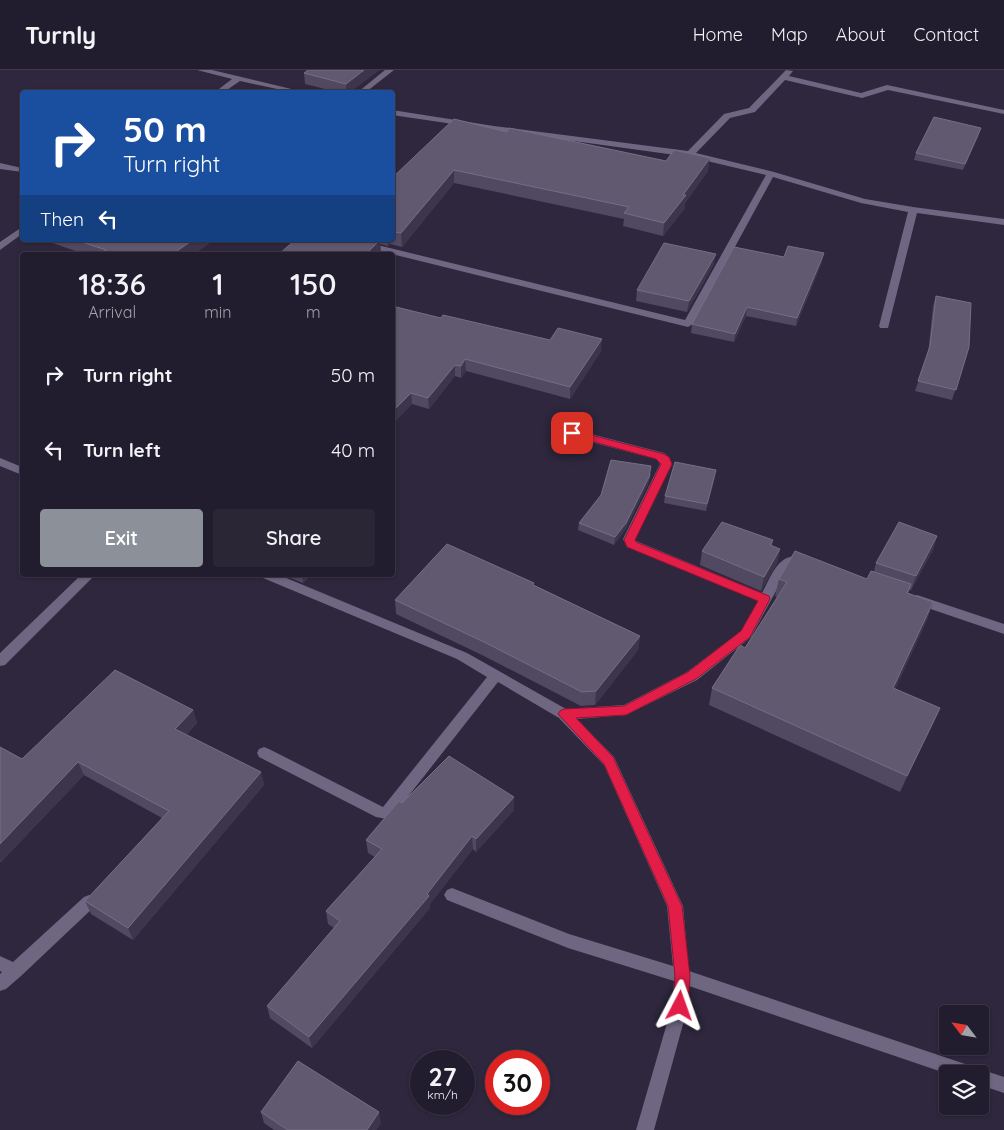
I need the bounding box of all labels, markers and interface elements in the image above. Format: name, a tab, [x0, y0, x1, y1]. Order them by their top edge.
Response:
text: Turnly	[25, 20, 96, 50]
text: Home	[693, 23, 743, 46]
text: Map	[771, 23, 808, 46]
text: About	[836, 23, 886, 46]
text: Contact	[914, 23, 979, 46]
text: 50 m	[123, 107, 207, 151]
icon: right	[40, 110, 105, 175]
text: Turn right	[123, 150, 220, 178]
icon: left	[94, 205, 122, 233]
text: Then	[40, 207, 84, 231]
text: 18:36	[78, 265, 146, 303]
text: 1	[212, 265, 224, 303]
text: 150	[290, 265, 337, 303]
text: Arrival	[88, 302, 136, 322]
text: min	[204, 302, 232, 322]
text: m	[306, 302, 321, 322]
icon: right	[40, 361, 68, 389]
text: Turn right	[83, 363, 172, 387]
text: 50 m	[331, 363, 375, 387]
pin	[551, 412, 593, 454]
icon: arrive	[558, 419, 586, 447]
icon: left	[40, 436, 68, 464]
text: Turn left	[83, 438, 161, 462]
text: 40 m	[331, 438, 375, 462]
button: Exit	[40, 509, 203, 567]
button: Share	[213, 509, 375, 567]
position arrow	[653, 979, 705, 1031]
north arrow	[939, 1005, 989, 1055]
map controls	[939, 1005, 989, 1115]
speed limit sign: 30	[485, 1050, 550, 1115]
text: 27	[429, 1061, 456, 1092]
button: layers	[939, 1065, 989, 1115]
text: km/h	[427, 1087, 458, 1102]

